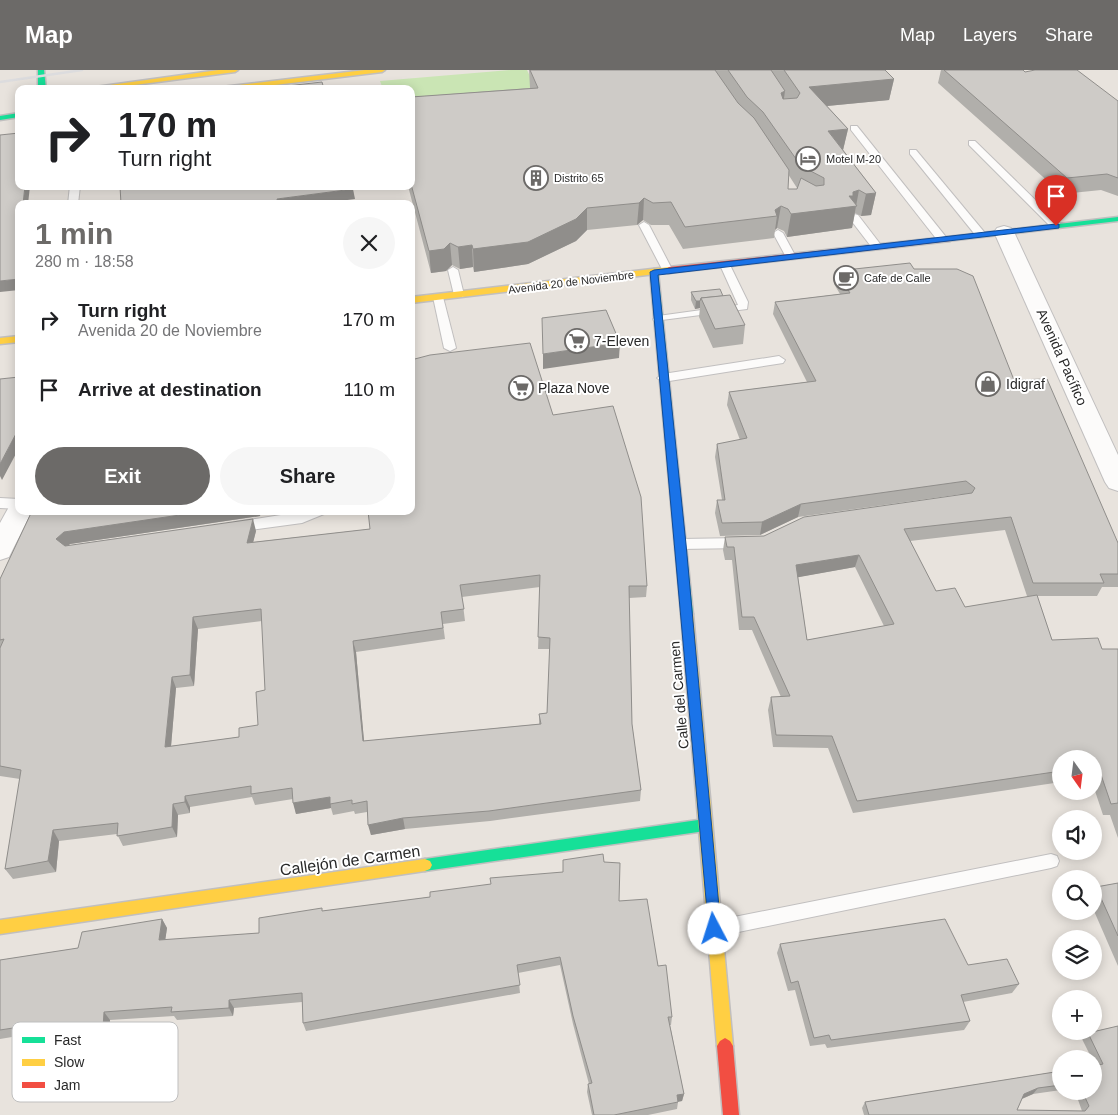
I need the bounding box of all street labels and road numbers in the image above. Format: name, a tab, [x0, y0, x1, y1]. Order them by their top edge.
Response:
street label: Avenida 20 de Noviembre	[508, 268, 634, 296]
street label: Avenida Pacífico	[1034, 306, 1091, 408]
street label: Calle del Carmen	[666, 640, 692, 750]
street label: Callejón de Carmen	[279, 842, 421, 879]

